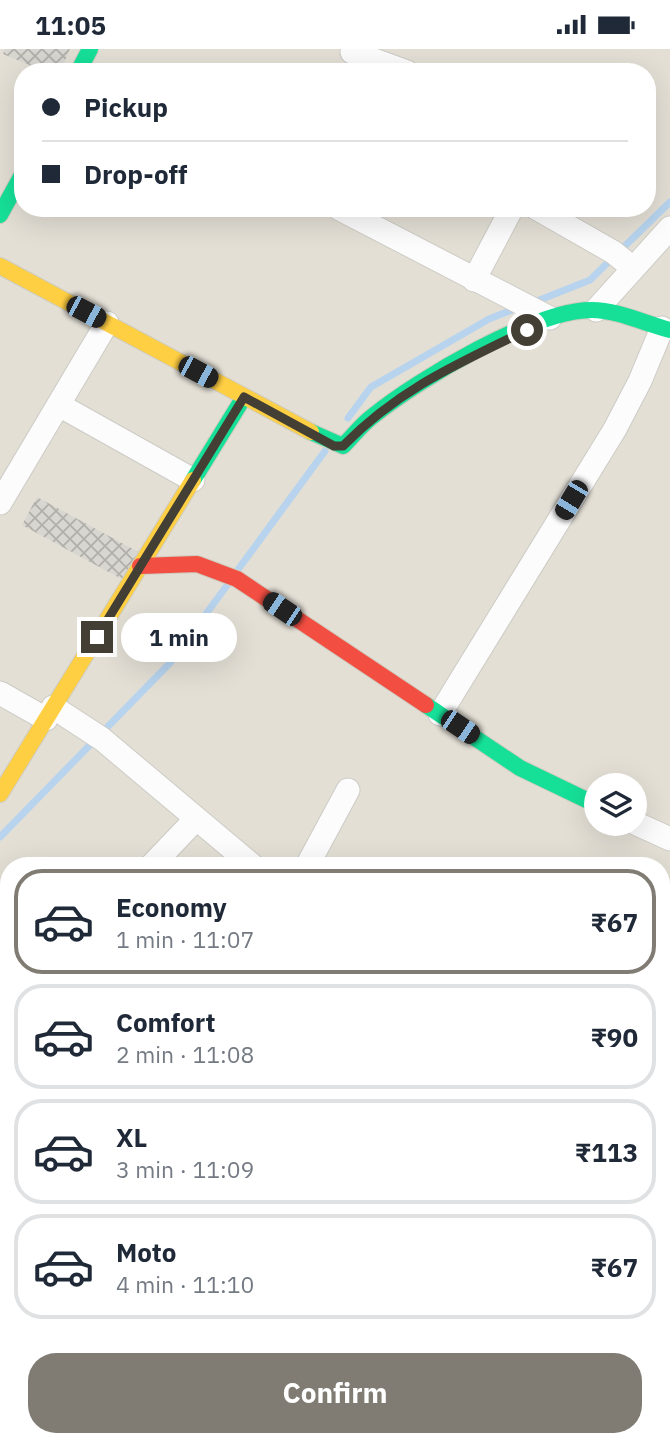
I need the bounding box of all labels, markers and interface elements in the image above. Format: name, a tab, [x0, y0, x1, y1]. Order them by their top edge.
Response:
text: 11:05	[35, 8, 106, 42]
text: Pickup	[84, 90, 168, 124]
text: Drop-off	[84, 157, 187, 191]
car	[63, 293, 110, 331]
route start	[511, 314, 543, 346]
car	[175, 353, 222, 391]
car	[552, 477, 591, 523]
car	[259, 589, 306, 629]
callout: 1 min	[122, 613, 237, 661]
route end	[81, 621, 113, 653]
text: 1 min	[149, 622, 209, 652]
car	[437, 707, 484, 747]
map controls	[584, 773, 647, 836]
button: layers	[584, 773, 647, 836]
icon: car	[32, 890, 95, 953]
text: Economy	[116, 890, 227, 924]
text: ₹67	[590, 905, 638, 939]
text: 1 min · 11:07	[116, 924, 254, 954]
icon: car	[32, 1005, 95, 1068]
text: Comfort	[116, 1005, 215, 1039]
text: ₹90	[590, 1020, 638, 1054]
text: 2 min · 11:08	[116, 1039, 254, 1069]
icon: car	[32, 1120, 95, 1183]
text: XL	[116, 1120, 147, 1154]
text: ₹113	[575, 1135, 638, 1169]
text: 3 min · 11:09	[116, 1154, 254, 1184]
icon: car	[32, 1235, 95, 1298]
text: Moto	[116, 1235, 176, 1269]
text: ₹67	[590, 1250, 638, 1284]
text: 4 min · 11:10	[116, 1269, 254, 1299]
button: Confirm	[28, 1353, 642, 1433]

